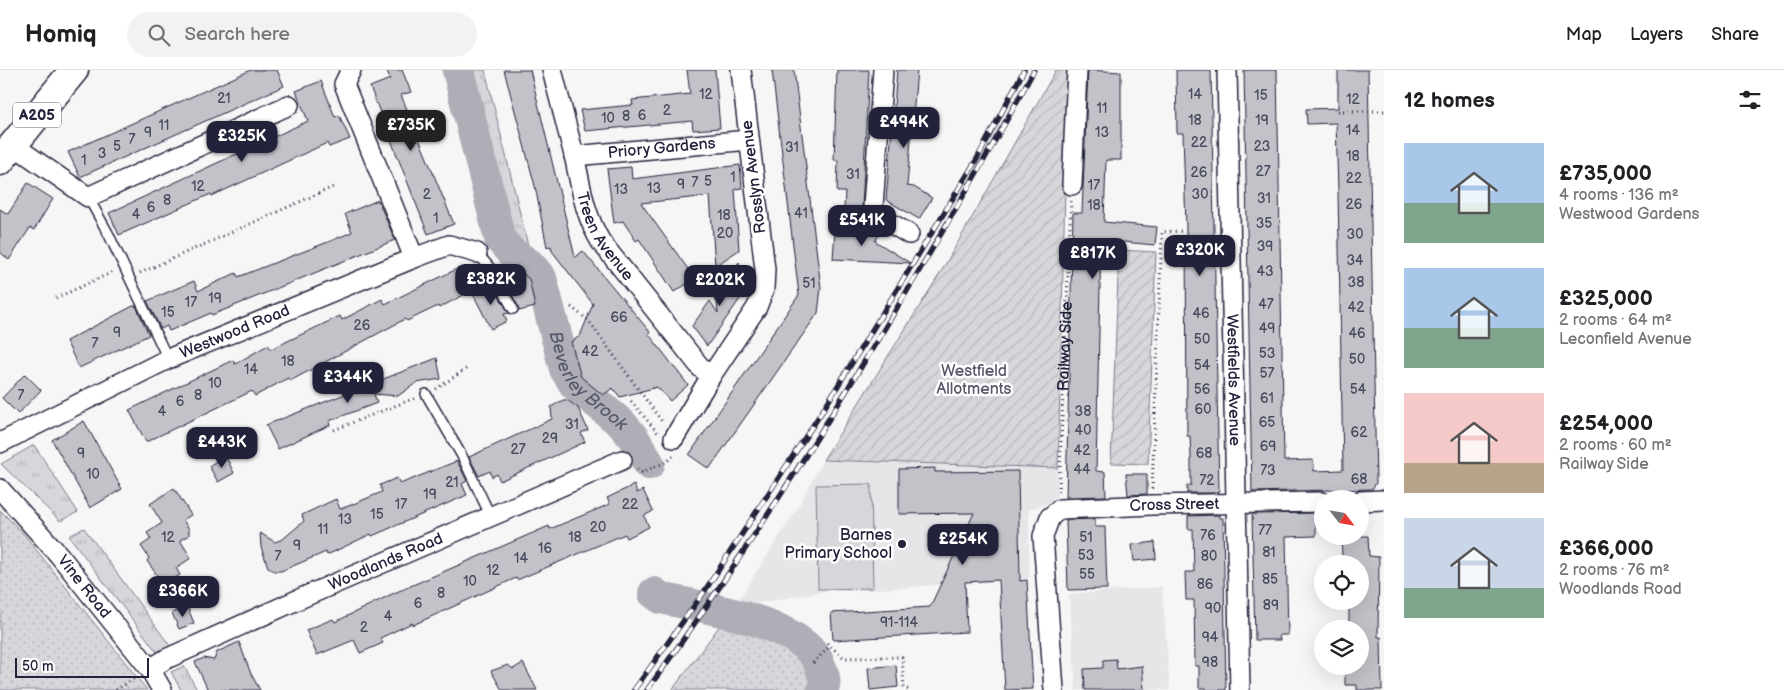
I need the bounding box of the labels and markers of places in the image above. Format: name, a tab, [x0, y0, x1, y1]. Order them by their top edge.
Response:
pin: £494K	[869, 106, 939, 149]
pin: £735K	[376, 109, 446, 152]
pin: £325K	[207, 121, 277, 163]
pin: £541K	[827, 204, 897, 247]
pin: £320K	[1165, 234, 1235, 277]
pin: £817K	[1058, 238, 1128, 280]
pin: £382K	[456, 264, 526, 306]
pin: £202K	[685, 264, 755, 307]
pin: £344K	[313, 362, 383, 404]
pin: £443K	[187, 426, 257, 469]
pin: £254K	[928, 524, 998, 566]
place label: Barnes Primary School	[785, 526, 892, 563]
marker: Barnes Primary School	[896, 538, 908, 550]
pin: £366K	[148, 576, 218, 618]

